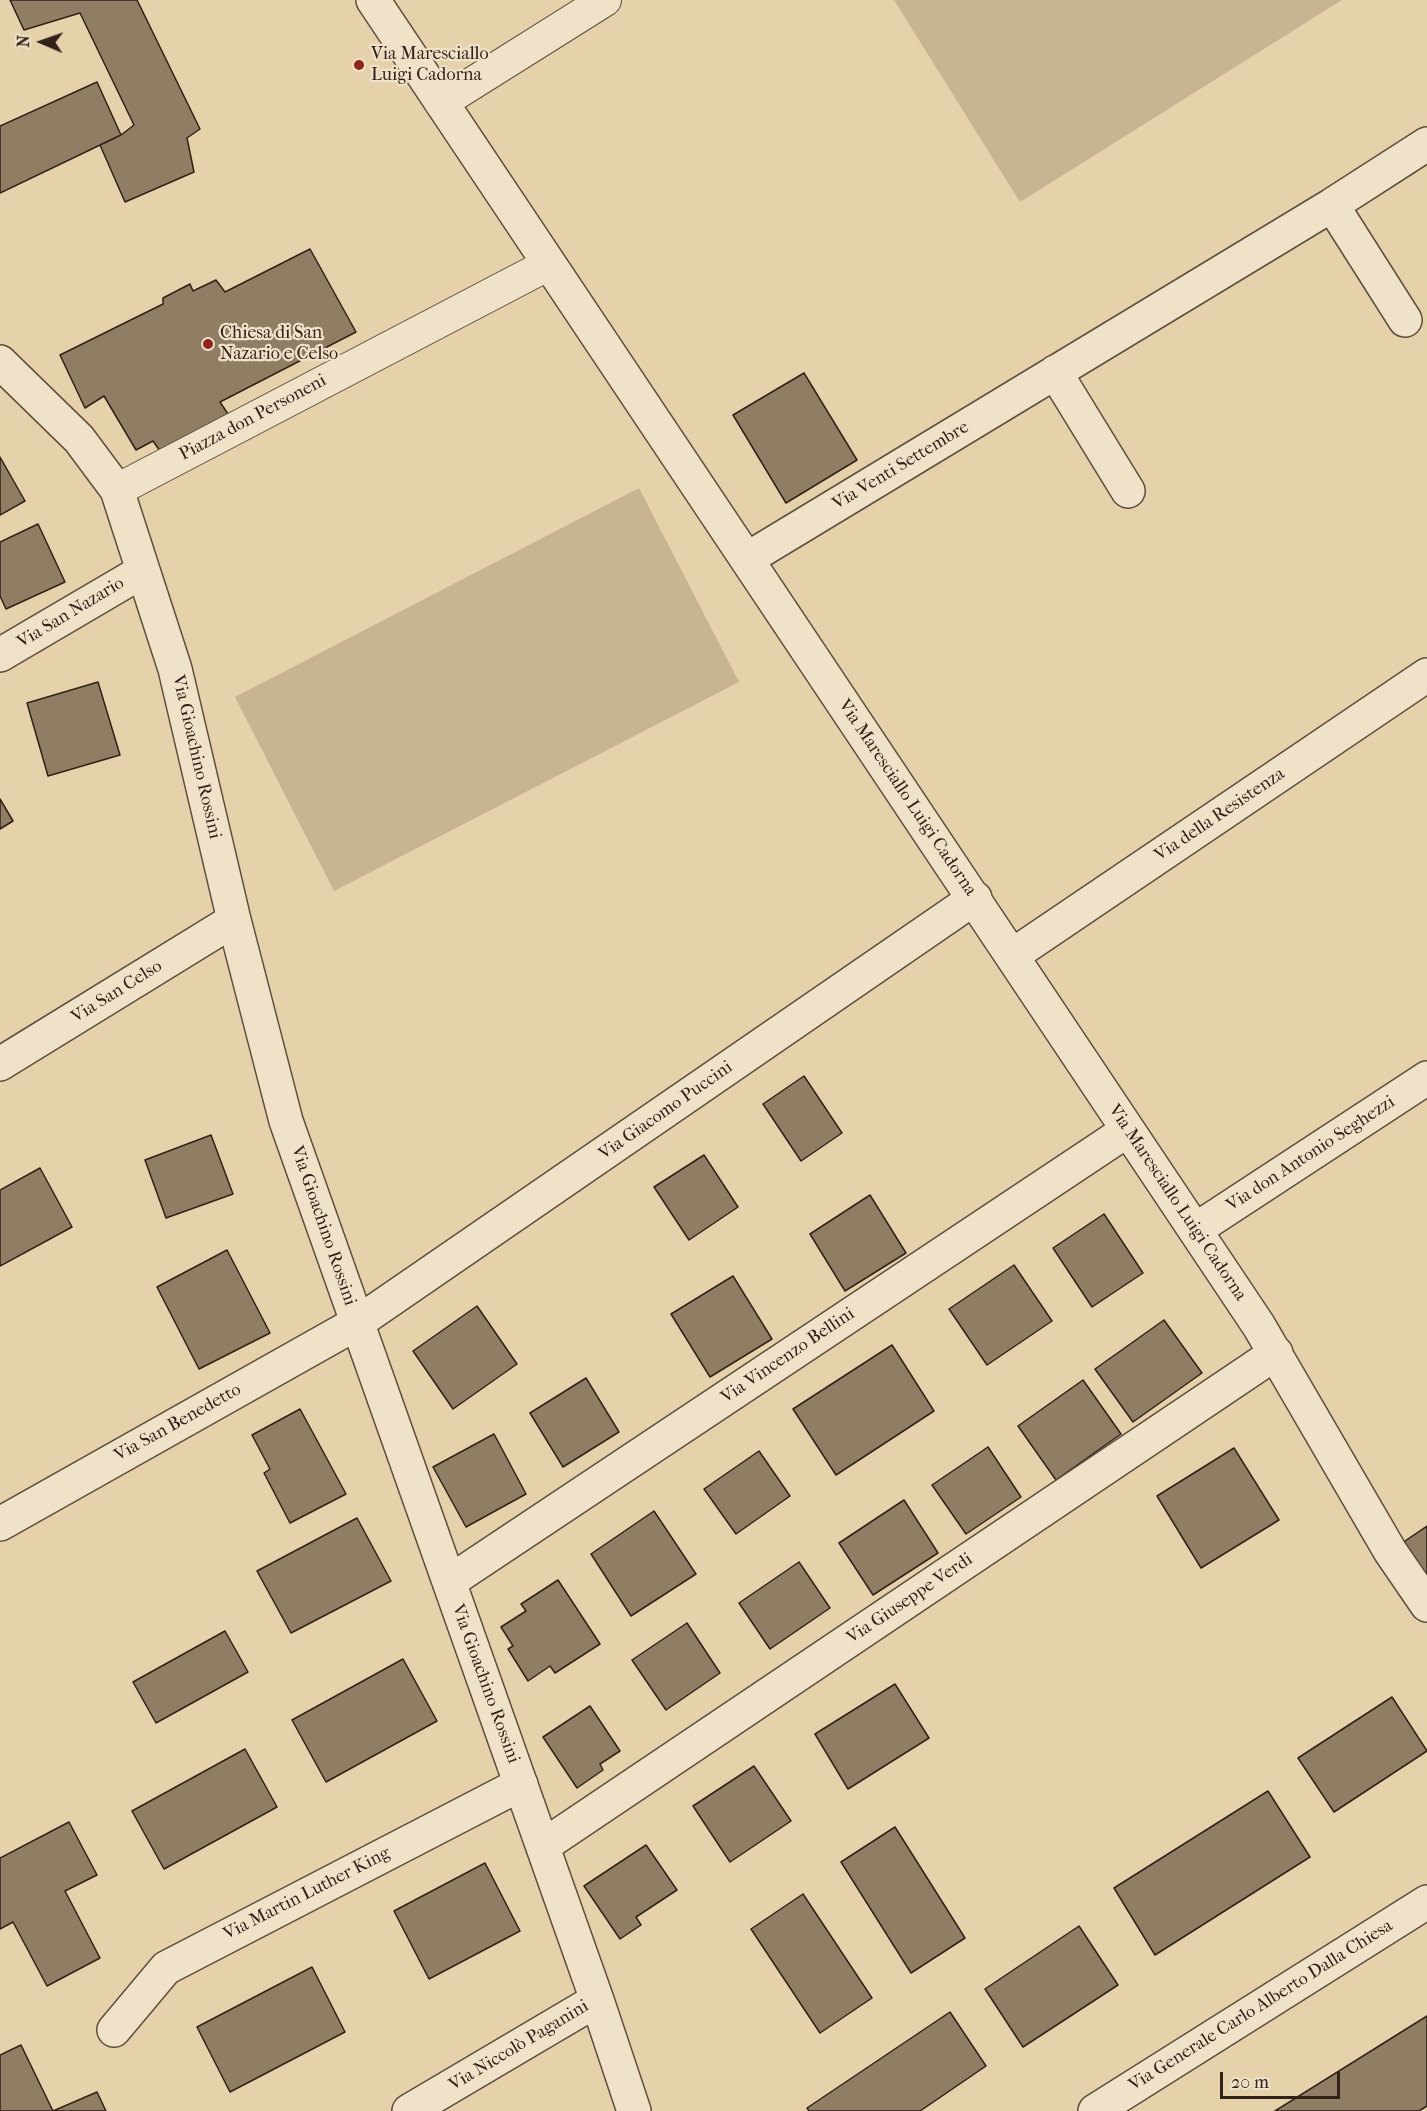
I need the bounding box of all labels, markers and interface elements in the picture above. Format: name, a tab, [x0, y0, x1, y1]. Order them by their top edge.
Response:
north arrow	[12, 12, 72, 72]
text: N	[14, 35, 33, 48]
place label: Via Maresciallo Luigi Cadorna	[371, 44, 489, 86]
marker: Via Maresciallo Luigi Cadorna	[352, 58, 366, 72]
place label: Chiesa di San Nazario e Celso	[220, 323, 338, 366]
marker: Chiesa di San Nazario e Celso	[201, 337, 215, 351]
street label: Piazza don Personeni	[176, 370, 330, 466]
street label: Via Venti Settembre	[829, 417, 973, 515]
street label: Via San Nazario	[14, 573, 128, 653]
street label: Via Gioachino Rossini	[167, 673, 225, 841]
street label: Via Maresciallo Luigi Cadorna	[833, 696, 981, 900]
street label: Via della Resistenza	[1151, 763, 1289, 867]
street label: Via San Celso	[68, 956, 166, 1028]
street label: Via Giacomo Puccini	[595, 1057, 737, 1165]
street label: Via don Antonio Seghezzi	[1223, 1091, 1399, 1217]
street label: Via Maresciallo Luigi Cadorna	[1103, 1101, 1251, 1305]
street label: Via Gioachino Rossini	[286, 1143, 360, 1309]
street label: Via Vincenzo Bellini	[717, 1303, 859, 1409]
street label: Via San Benedetto	[111, 1379, 245, 1467]
street label: Via Giuseppe Verdi	[843, 1549, 977, 1649]
street label: Via Gioachino Rossini	[446, 1602, 524, 1766]
street label: Via Martin Luther King	[220, 1843, 394, 1945]
street label: Via Generale Carlo Alberto Dalla Chiesa	[1125, 1915, 1397, 2097]
street label: Via Niccolò Paganini	[445, 1996, 593, 2096]
scale bar	[1223, 2060, 1343, 2098]
text: 20 m	[1231, 2072, 1269, 2093]

